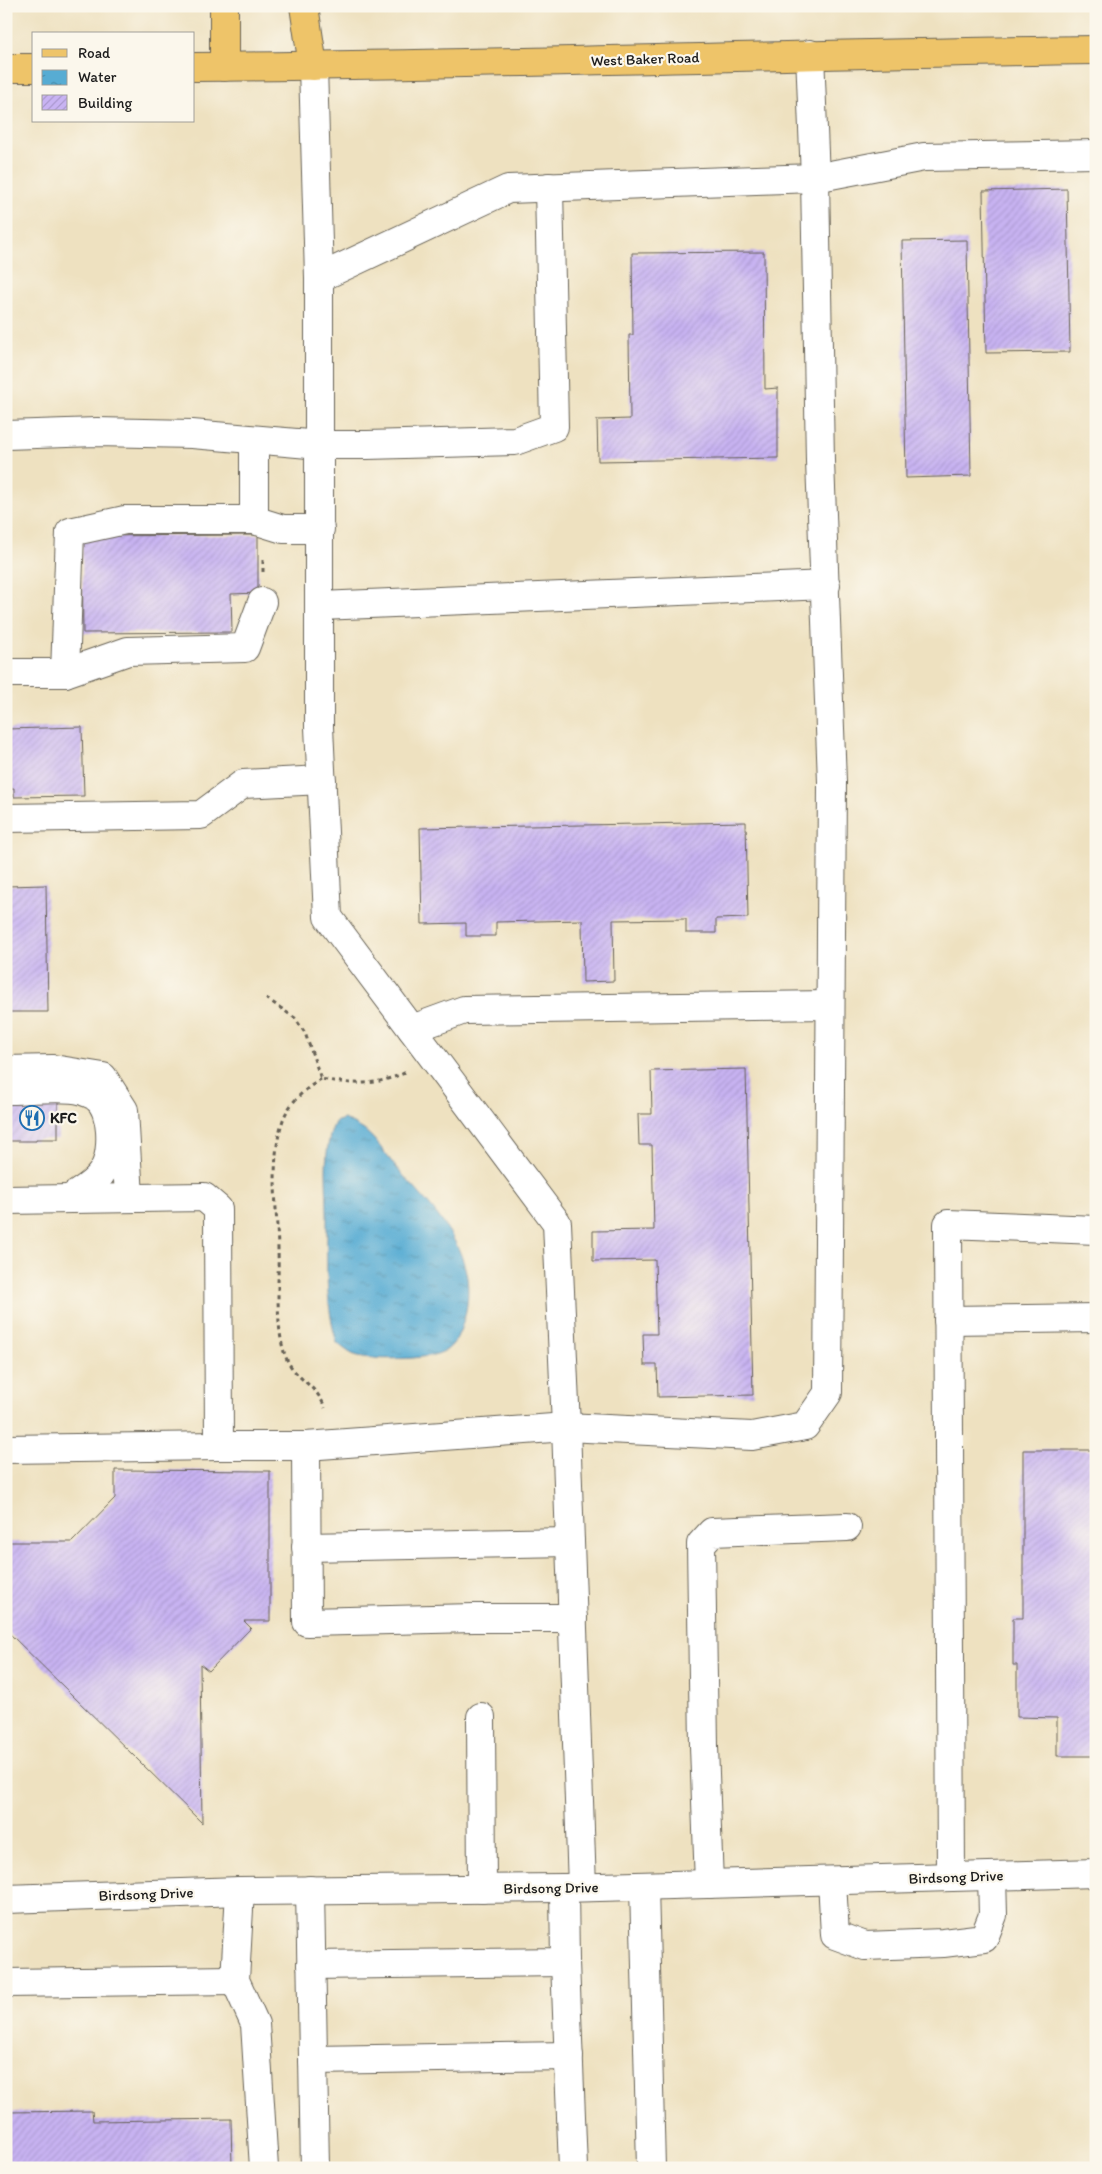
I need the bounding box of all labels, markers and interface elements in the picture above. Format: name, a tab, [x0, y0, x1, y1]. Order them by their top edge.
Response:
legend	[32, 32, 195, 122]
text: Road	[78, 44, 111, 62]
street label: West Baker Road	[590, 48, 700, 70]
text: Water	[78, 68, 117, 86]
text: Building	[78, 94, 132, 112]
restaurant icon: KFC	[19, 1105, 45, 1131]
place label: KFC	[50, 1109, 77, 1127]
street label: Birdsong Drive	[908, 1866, 1004, 1888]
street label: Birdsong Drive	[503, 1878, 599, 1898]
street label: Birdsong Drive	[98, 1883, 194, 1905]

